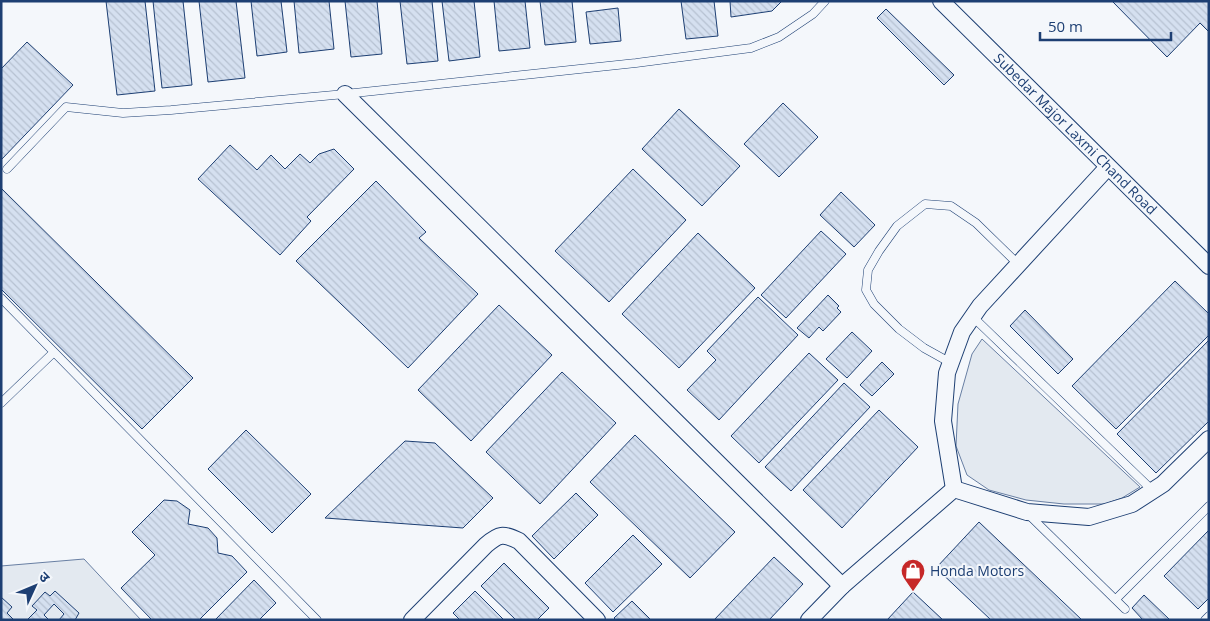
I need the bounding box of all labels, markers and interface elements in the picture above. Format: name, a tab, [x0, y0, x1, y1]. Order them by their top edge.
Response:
scale bar	[1040, 10, 1171, 42]
text: 50 m	[1048, 16, 1083, 36]
street label: Subedar Major Laxmi Chand Road	[990, 49, 1161, 218]
shop icon: Honda Motors	[900, 558, 926, 592]
north arrow	[10, 561, 60, 611]
place label: Honda Motors	[930, 561, 1024, 580]
text: उ	[35, 567, 55, 587]

